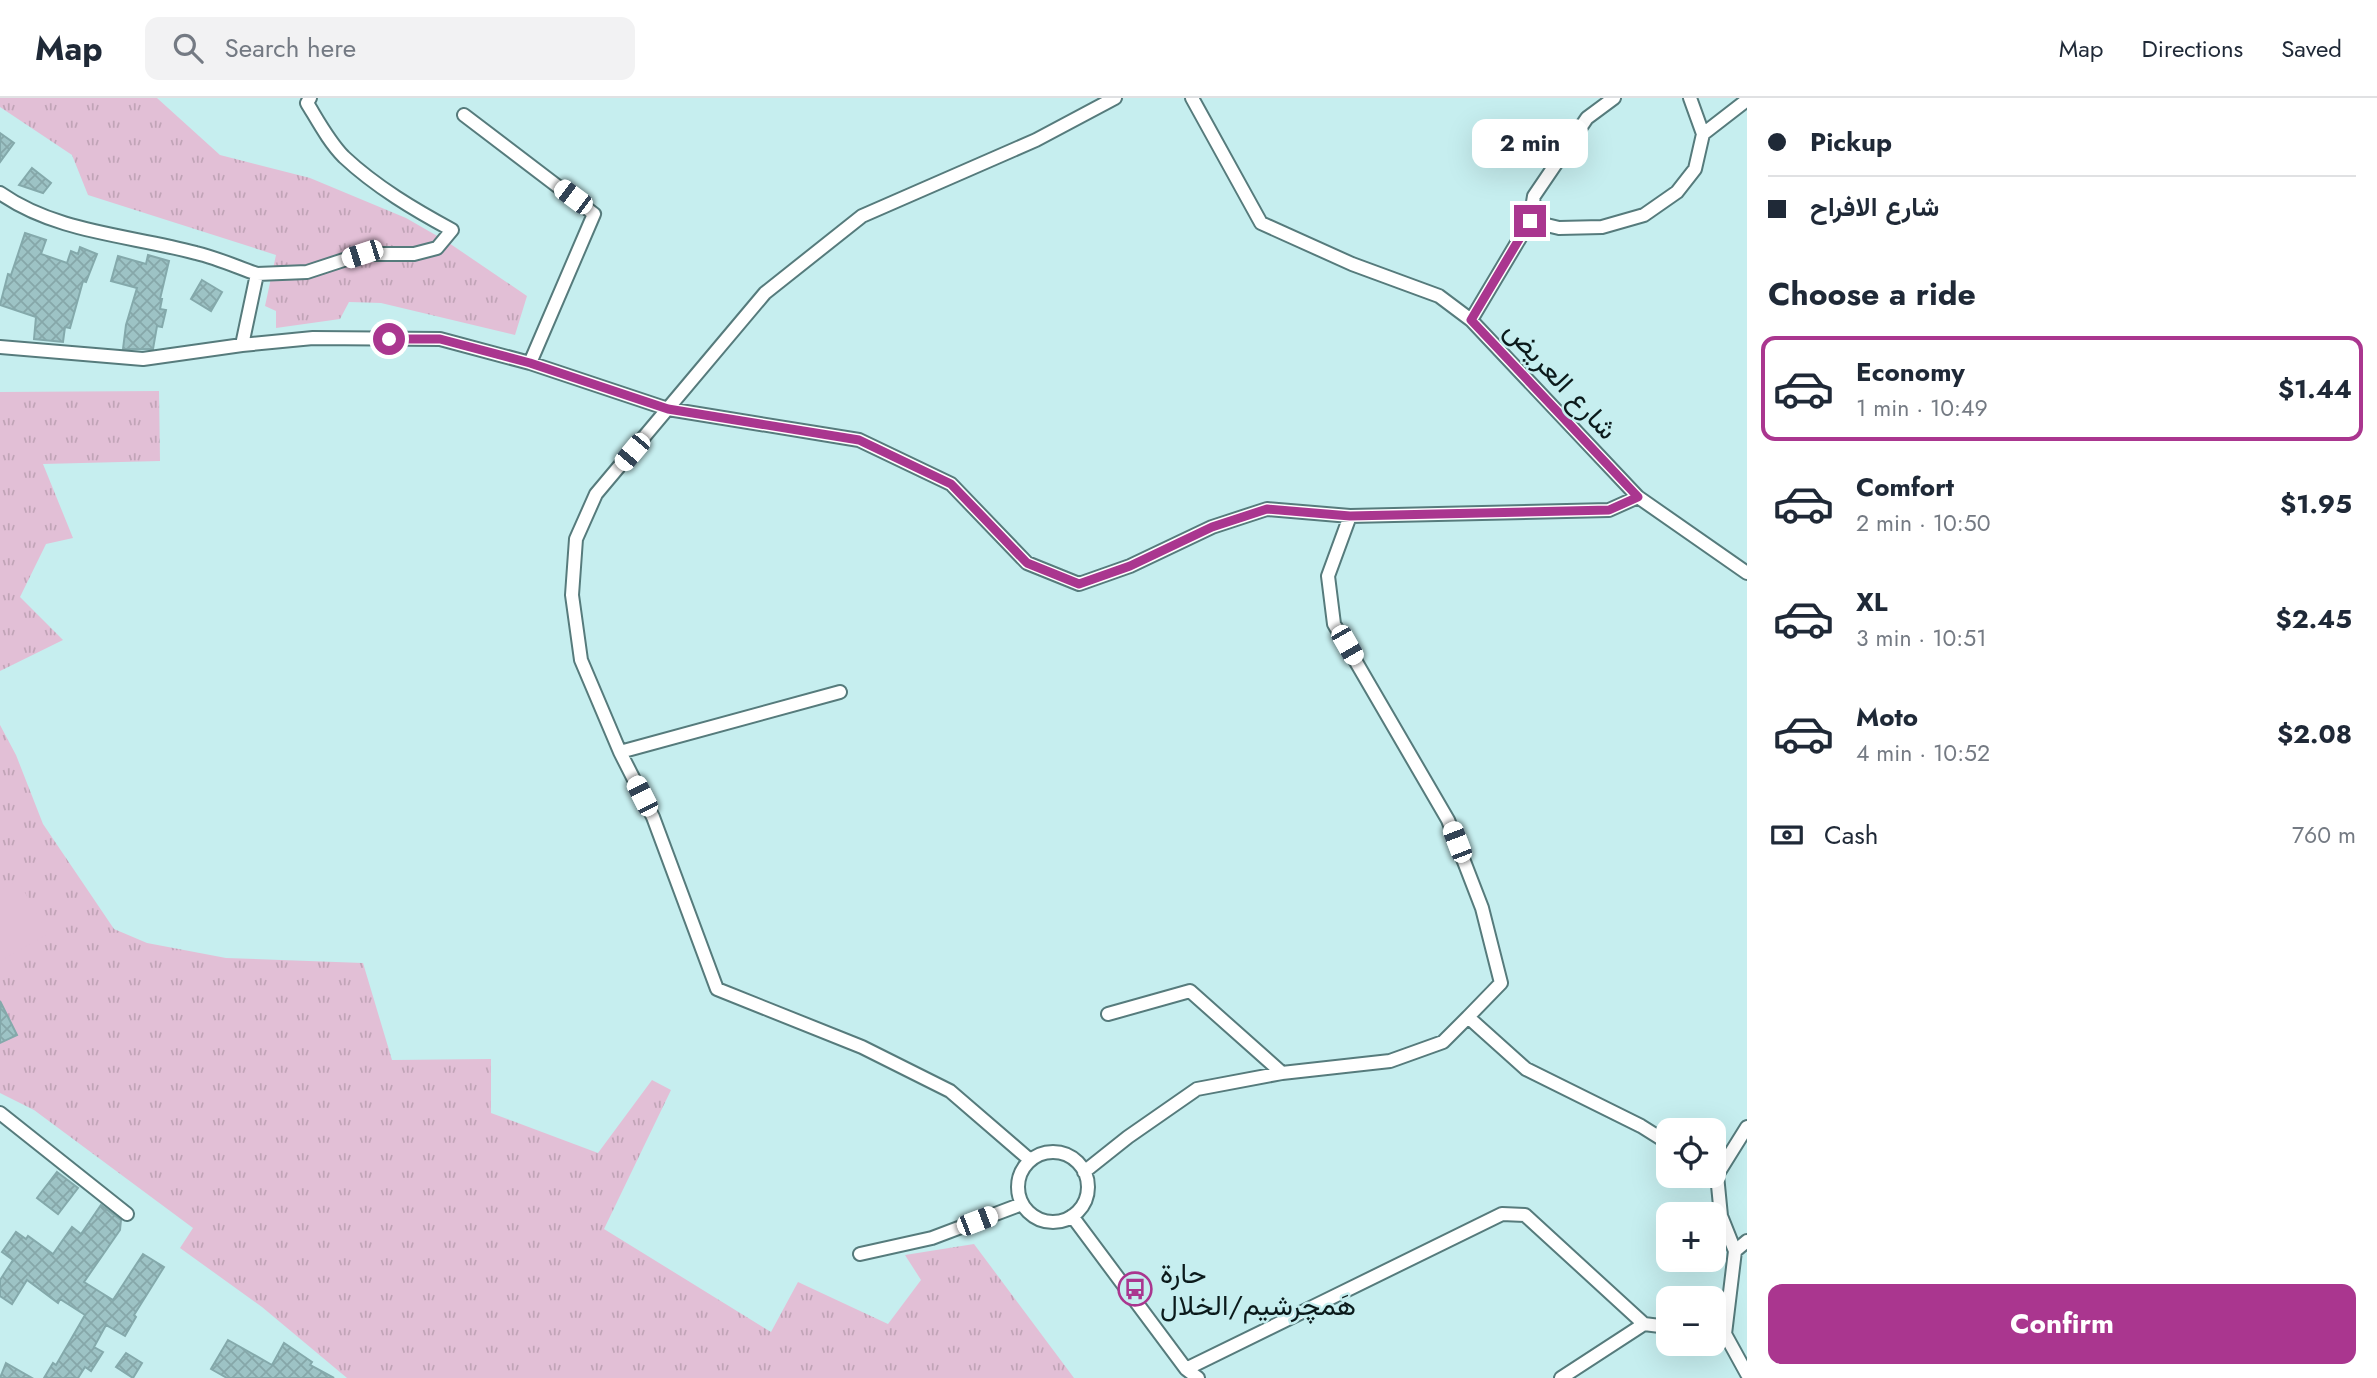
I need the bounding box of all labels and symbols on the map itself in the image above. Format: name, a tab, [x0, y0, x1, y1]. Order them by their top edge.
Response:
callout: 2 min	[1472, 120, 1588, 169]
car	[550, 176, 597, 218]
route end	[1514, 205, 1546, 237]
car	[339, 238, 386, 270]
street label: شارع العريض	[1495, 311, 1627, 449]
route start	[373, 323, 405, 355]
car	[611, 429, 654, 475]
car	[1328, 622, 1367, 668]
car	[624, 773, 661, 819]
car	[1440, 819, 1475, 865]
car	[954, 1204, 1001, 1238]
place label: حارة هَمچرشيم/الخلال	[1160, 1253, 1356, 1326]
bus stop icon: حارة هَمچرشيم/الخلال	[1116, 1270, 1154, 1308]

